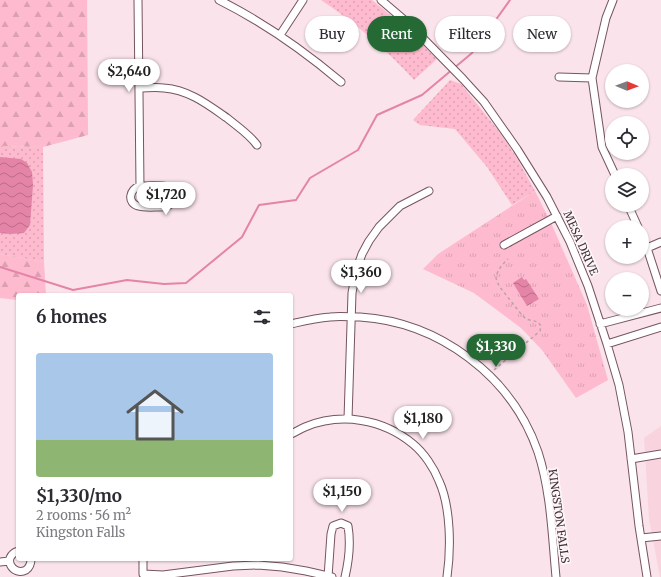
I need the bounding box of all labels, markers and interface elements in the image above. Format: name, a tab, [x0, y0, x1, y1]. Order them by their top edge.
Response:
chip: Buy	[305, 16, 359, 52]
chip: Rent	[367, 16, 427, 52]
chip: Filters	[435, 16, 505, 52]
chip: New	[513, 16, 571, 52]
pin: $2,640	[96, 59, 162, 93]
text: $2,640	[107, 63, 151, 80]
north arrow	[605, 64, 649, 108]
map controls	[605, 64, 649, 316]
button: locate	[605, 116, 649, 160]
button: layers	[605, 168, 649, 212]
pin: $1,720	[133, 182, 199, 216]
text: $1,720	[146, 186, 186, 203]
street label: MESA DRIVE	[561, 209, 601, 277]
button: +	[605, 220, 649, 264]
pin: $1,360	[328, 260, 394, 294]
text: $1,360	[340, 264, 382, 281]
button: −	[605, 272, 649, 316]
text: 6 homes	[36, 306, 107, 328]
icon: filters	[251, 306, 273, 328]
pin: $1,330	[463, 334, 529, 368]
text: $1,330	[476, 338, 516, 355]
icon: home	[119, 379, 191, 451]
pin: $1,180	[390, 406, 456, 440]
text: $1,180	[403, 410, 443, 427]
street label: KINGSTON FALLS	[545, 468, 573, 564]
pin: $1,150	[309, 479, 375, 513]
text: $1,150	[322, 483, 362, 500]
text: $1,330/mo	[36, 485, 122, 507]
text: 2 rooms · 56 m²	[36, 507, 131, 524]
text: Kingston Falls	[36, 524, 125, 541]

